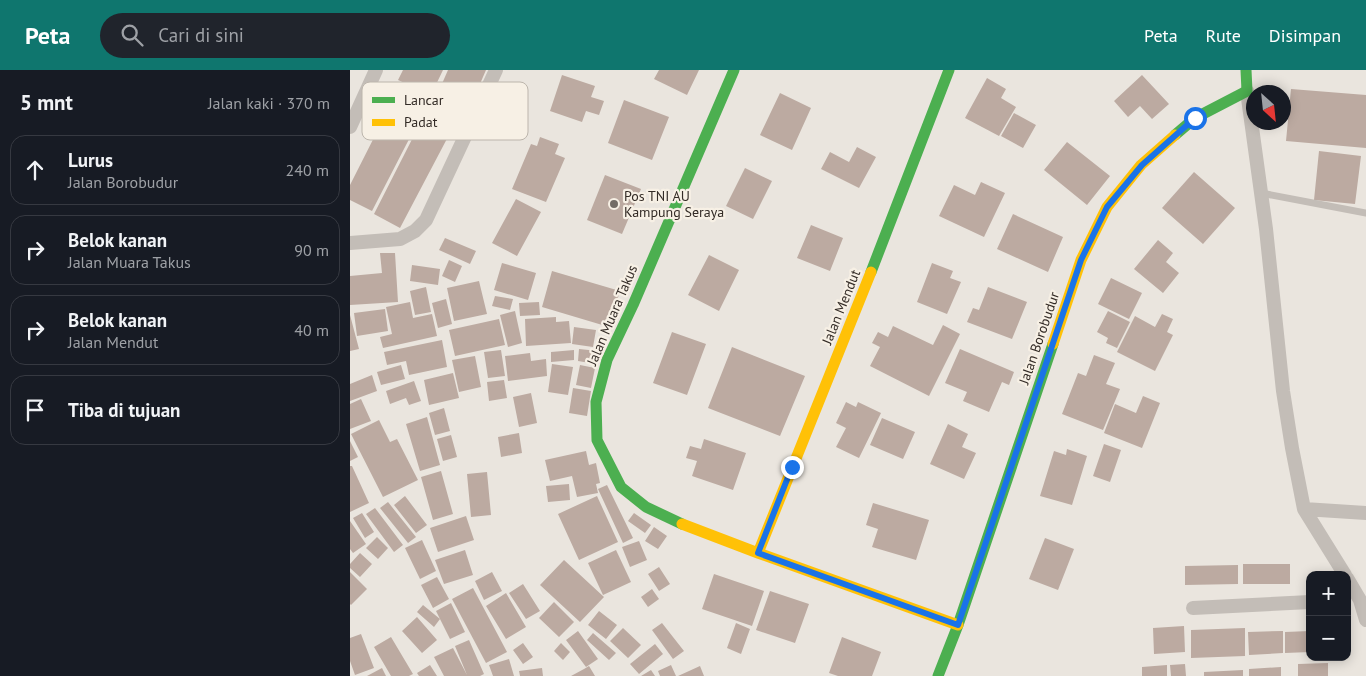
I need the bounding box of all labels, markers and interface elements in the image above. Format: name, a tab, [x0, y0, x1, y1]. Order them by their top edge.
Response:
search box	[100, 13, 450, 58]
text: Peta	[25, 20, 70, 51]
icon: search	[118, 21, 146, 49]
text: Cari di sini	[158, 23, 244, 47]
text: Peta	[1144, 24, 1178, 47]
text: Rute	[1206, 24, 1241, 47]
text: Disimpan	[1269, 24, 1341, 47]
legend	[362, 82, 528, 140]
north arrow	[1246, 85, 1291, 130]
text: 5 mnt	[20, 89, 73, 116]
text: Lancar	[404, 91, 444, 109]
text: Jalan kaki · 370 m	[208, 93, 330, 113]
route start	[1184, 107, 1207, 130]
text: Padat	[404, 113, 438, 131]
text: Lurus	[68, 148, 113, 172]
icon: ahead	[21, 156, 49, 184]
text: 240 m	[286, 160, 329, 180]
text: Jalan Borobudur	[68, 172, 178, 192]
place label: Pos TNI AU Kampung Seraya	[624, 187, 724, 221]
marker: Pos TNI AU Kampung Seraya	[608, 198, 620, 210]
text: Belok kanan	[68, 228, 167, 252]
icon: right	[21, 236, 49, 264]
text: 90 m	[294, 240, 329, 260]
text: Jalan Muara Takus	[68, 252, 191, 272]
street label: Jalan Muara Takus	[582, 262, 641, 369]
street label: Jalan Mendut	[817, 267, 864, 348]
street label: Jalan Borobudur	[1014, 289, 1063, 387]
text: Belok kanan	[68, 308, 167, 332]
icon: right	[21, 316, 49, 344]
text: 40 m	[294, 320, 329, 340]
text: Jalan Mendut	[68, 332, 158, 352]
icon: arrive	[21, 396, 49, 424]
text: Tiba di tujuan	[68, 398, 180, 422]
route end	[781, 456, 804, 479]
map controls	[1306, 571, 1351, 661]
button: +	[1306, 571, 1351, 616]
button: −	[1306, 616, 1351, 661]

